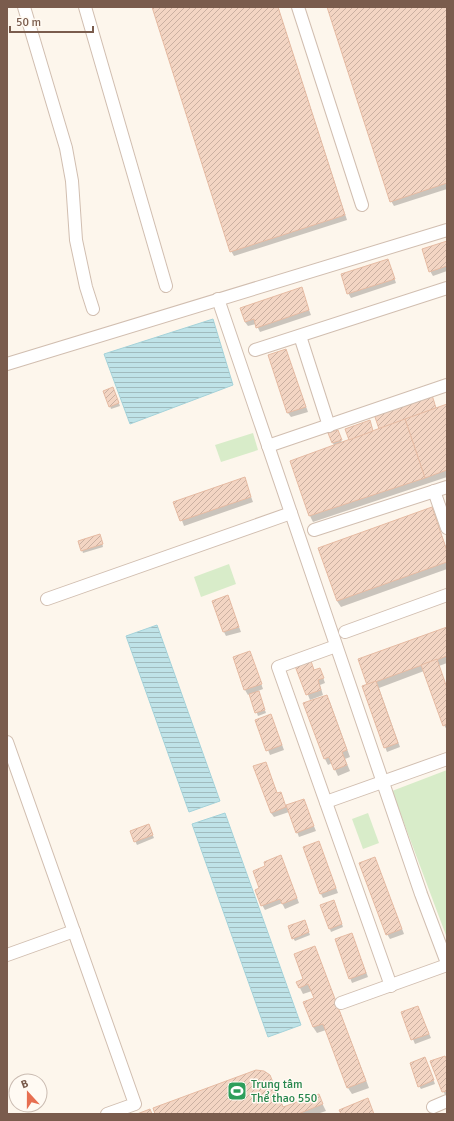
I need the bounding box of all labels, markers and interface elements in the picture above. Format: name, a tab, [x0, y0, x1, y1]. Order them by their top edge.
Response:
scale bar	[10, 8, 93, 34]
text: 50 m	[16, 15, 41, 30]
north arrow	[8, 1073, 48, 1113]
text: B	[19, 1077, 30, 1091]
place label: Trung tâm Thể thao 550	[251, 1077, 317, 1106]
sports icon: Trung tâm Thể thao 550	[226, 1080, 248, 1102]

